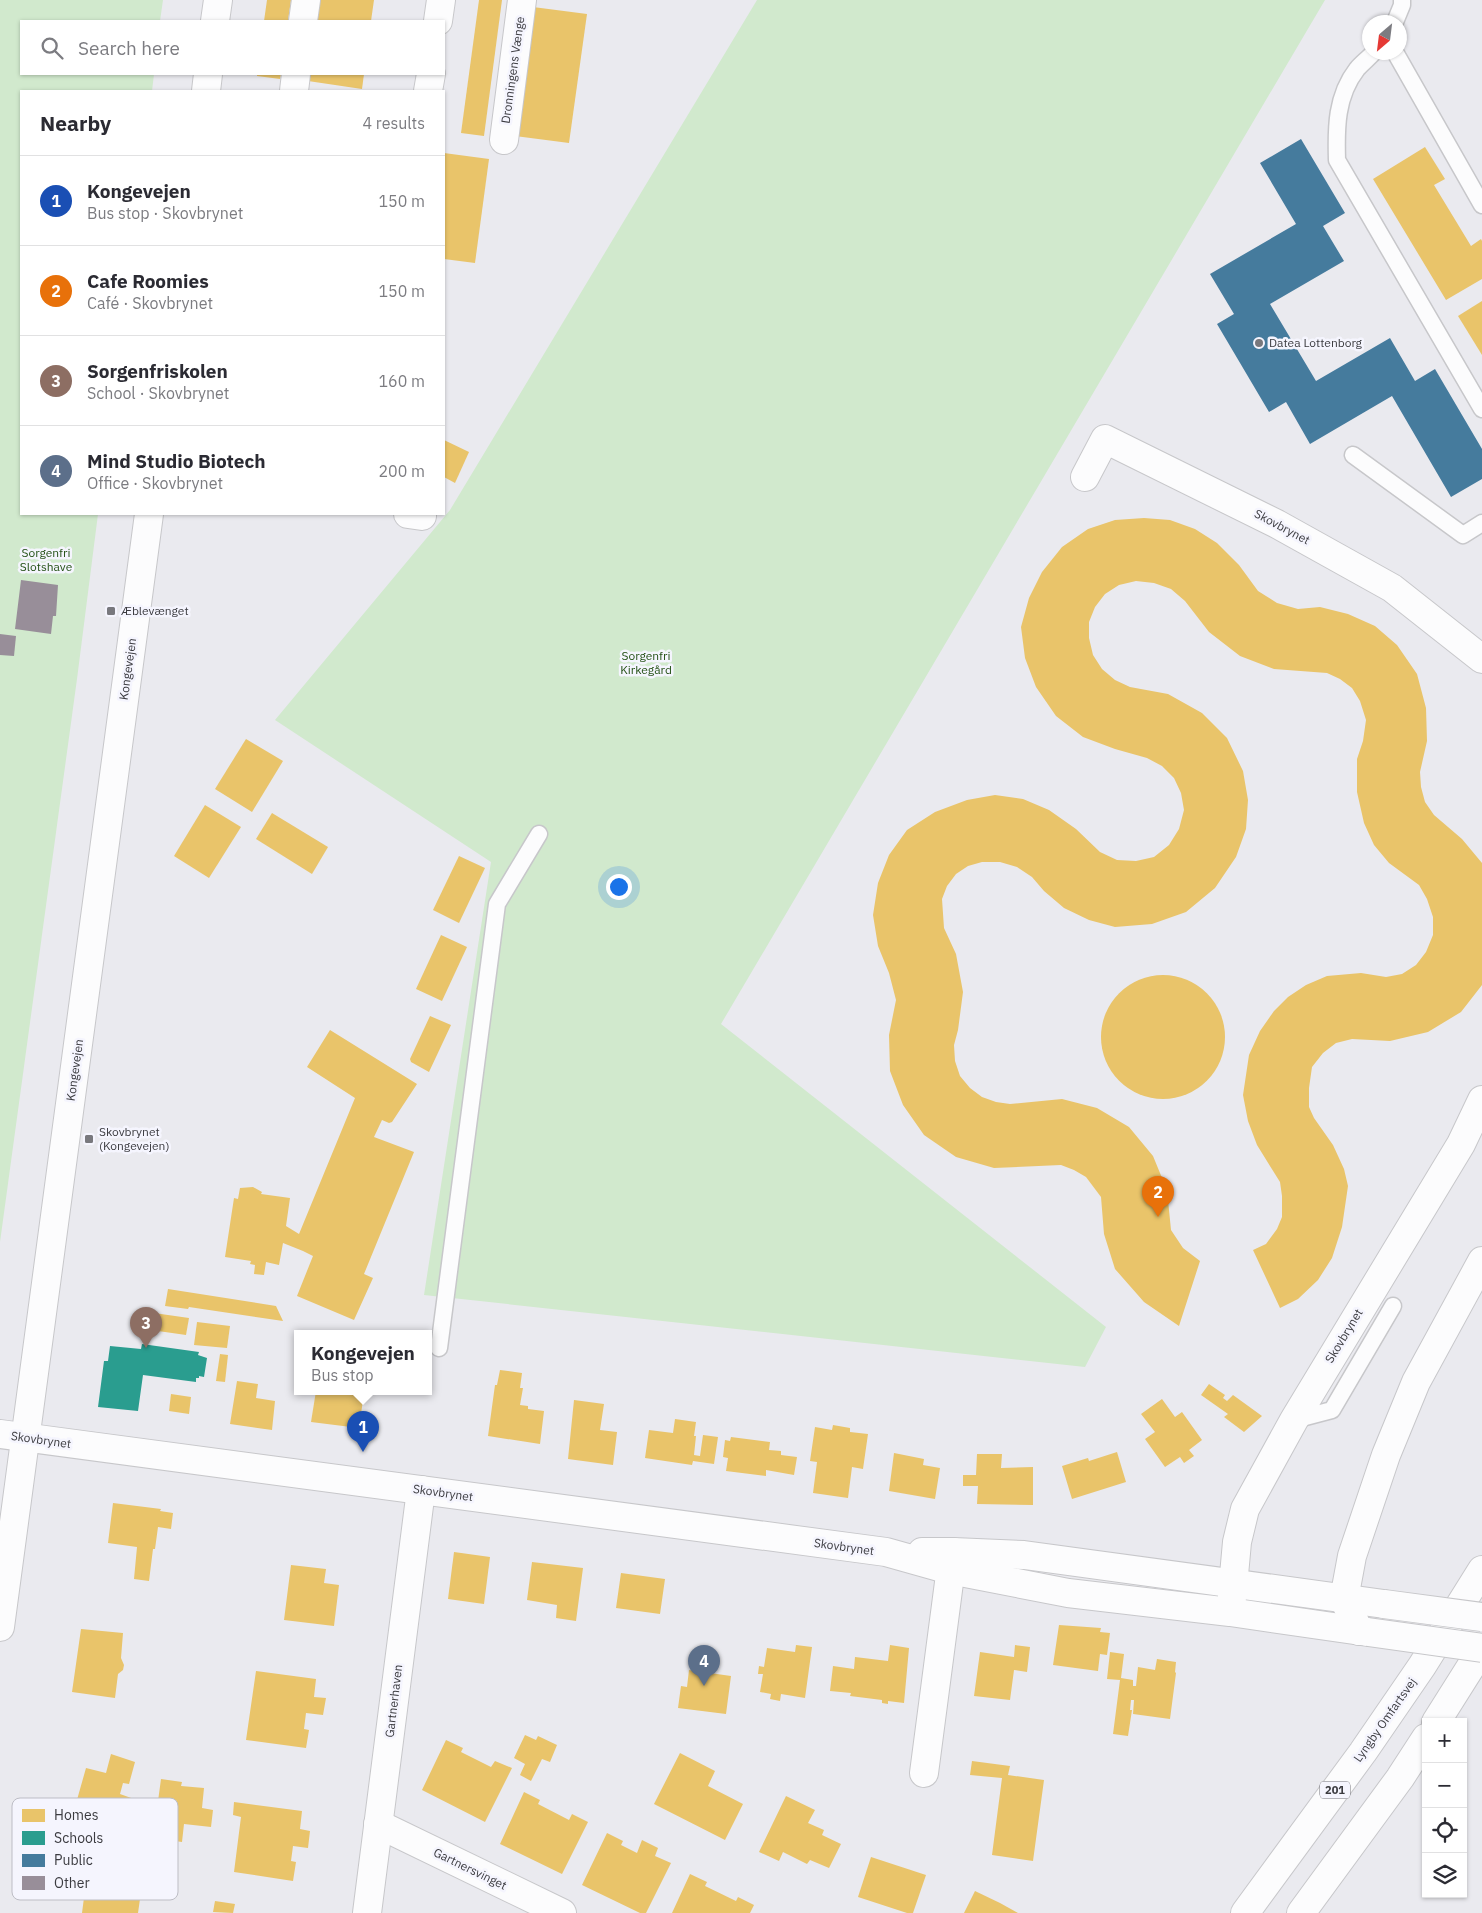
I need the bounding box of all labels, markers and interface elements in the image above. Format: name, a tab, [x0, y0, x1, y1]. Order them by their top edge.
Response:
street label: Dronningens Vænge	[498, 15, 527, 124]
north arrow	[1362, 15, 1407, 60]
search box	[20, 20, 445, 75]
icon: search	[38, 34, 66, 62]
text: Search here	[78, 36, 180, 60]
text: Nearby	[40, 109, 111, 137]
text: 4 results	[362, 113, 425, 133]
text: Kongevejen	[87, 179, 191, 203]
text: 1	[51, 191, 61, 211]
text: 150 m	[378, 191, 425, 211]
text: Bus stop · Skovbrynet	[87, 203, 243, 223]
text: Cafe Roomies	[87, 269, 209, 293]
text: 2	[51, 281, 61, 301]
text: 150 m	[378, 281, 425, 301]
text: Café · Skovbrynet	[87, 293, 213, 313]
place label: Datea Lottenborg	[1269, 335, 1363, 350]
marker: Datea Lottenborg	[1253, 337, 1265, 349]
text: Sorgenfriskolen	[87, 359, 228, 383]
text: 3	[51, 371, 61, 391]
text: 160 m	[378, 371, 425, 391]
text: School · Skovbrynet	[87, 383, 229, 403]
text: Mind Studio Biotech	[87, 449, 266, 473]
text: 4	[51, 461, 61, 481]
text: 200 m	[378, 461, 425, 481]
text: Office · Skovbrynet	[87, 473, 223, 493]
street label: Skovbrynet	[1252, 506, 1313, 547]
park label: Sorgenfri Slotshave	[20, 545, 73, 574]
place label: Æblevænget	[121, 603, 189, 618]
marker: Æblevænget	[105, 605, 117, 617]
street label: Kongevejen	[116, 637, 139, 701]
park label: Sorgenfri Kirkegård	[620, 648, 672, 677]
your location	[606, 874, 632, 900]
street label: Kongevejen	[63, 1038, 86, 1102]
place label: Skovbrynet (Kongevejen)	[99, 1124, 169, 1153]
marker: Skovbrynet (Kongevejen)	[83, 1133, 95, 1145]
pin: 2	[1142, 1176, 1174, 1217]
street label: Skovbrynet	[1322, 1306, 1366, 1366]
pin: 3	[130, 1307, 162, 1348]
popup	[294, 1330, 432, 1395]
text: Kongevejen	[311, 1341, 415, 1365]
text: Bus stop	[311, 1365, 374, 1385]
pin: 1	[347, 1411, 379, 1452]
street label: Skovbrynet	[10, 1428, 72, 1451]
street label: Skovbrynet	[412, 1481, 474, 1504]
street label: Skovbrynet	[813, 1535, 875, 1558]
pin: 4	[688, 1645, 720, 1686]
street label: Gartnerhaven	[382, 1664, 405, 1738]
street label: Lyngby Omfartsvej	[1350, 1675, 1419, 1765]
map controls	[1422, 1718, 1467, 1898]
button: +	[1422, 1718, 1467, 1763]
button: −	[1422, 1763, 1467, 1808]
road number: 201	[1320, 1782, 1350, 1798]
legend	[12, 1798, 178, 1900]
text: Homes	[54, 1806, 99, 1824]
button: locate	[1422, 1808, 1467, 1853]
text: Schools	[54, 1829, 104, 1847]
street label: Gartnersvinget	[431, 1844, 509, 1893]
text: Public	[54, 1851, 93, 1869]
button: layers	[1422, 1853, 1467, 1898]
text: Other	[54, 1874, 90, 1892]

